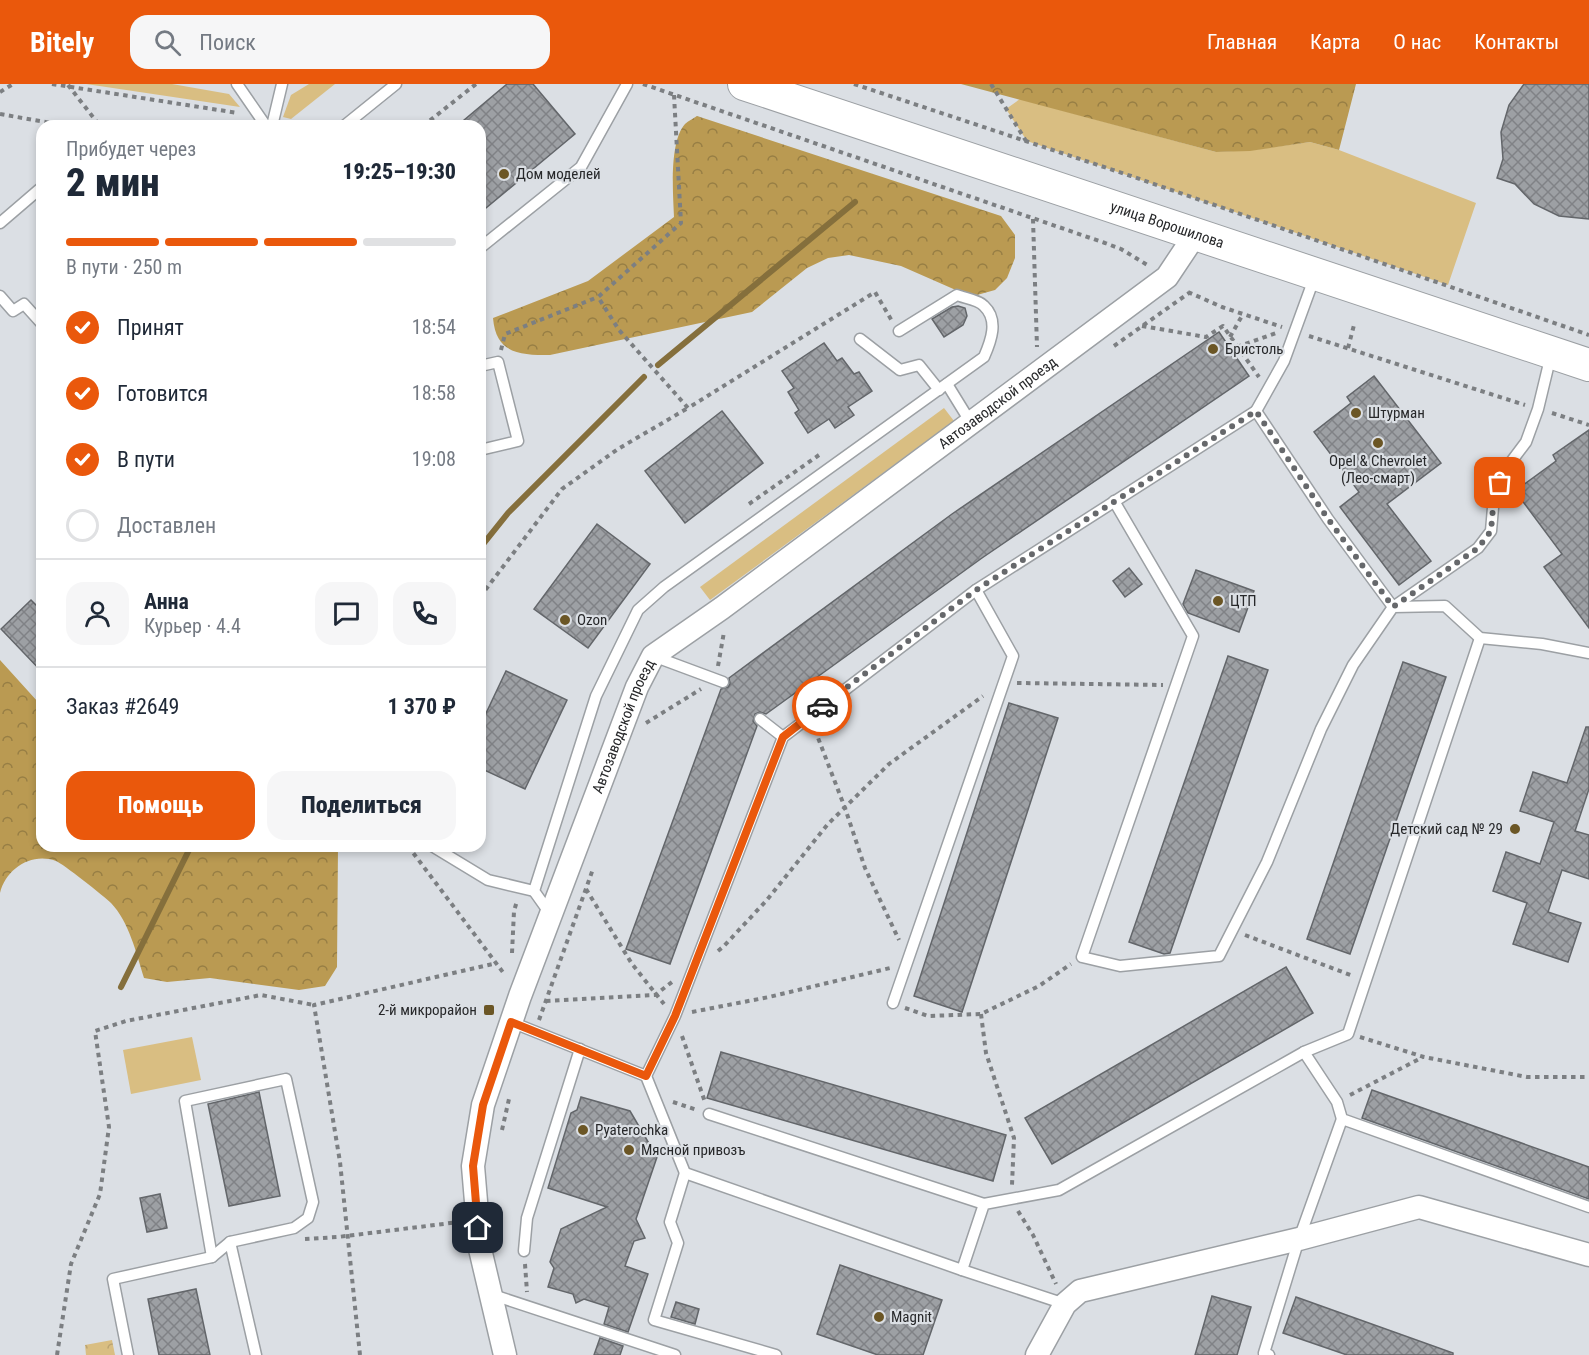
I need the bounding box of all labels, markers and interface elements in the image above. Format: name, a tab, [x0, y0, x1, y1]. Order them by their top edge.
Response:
search box	[130, 15, 550, 69]
text: Bitely	[30, 26, 94, 59]
icon: search	[151, 26, 184, 59]
text: Поиск	[199, 30, 256, 55]
text: Главная	[1207, 30, 1277, 54]
text: Карта	[1310, 30, 1360, 54]
text: О нас	[1393, 30, 1441, 54]
text: Контакты	[1474, 30, 1559, 54]
text: Прибудет через	[66, 137, 196, 161]
text: 19:25–19:30	[342, 159, 456, 184]
text: 2 мин	[66, 160, 160, 206]
place label: Дом моделей	[516, 165, 601, 183]
marker: Дом моделей	[497, 167, 511, 181]
street label: улица Ворошилова	[1108, 197, 1226, 252]
text: В пути · 250 m	[66, 255, 182, 279]
icon: check	[66, 311, 99, 344]
text: Принят	[117, 315, 184, 340]
text: 18:54	[412, 315, 456, 339]
place label: Бристоль	[1225, 340, 1284, 358]
marker: Бристоль	[1206, 342, 1220, 356]
street label: Автозаводской проезд	[935, 353, 1060, 453]
icon: check	[66, 377, 99, 410]
text: Готовится	[117, 381, 208, 406]
text: 18:58	[412, 381, 456, 405]
place label: Штурман	[1368, 404, 1425, 422]
marker: Штурман	[1349, 406, 1363, 420]
marker: Opel & Chevrolet (Лео-смарт)	[1371, 436, 1385, 450]
icon: check	[66, 443, 99, 476]
text: В пути	[117, 447, 175, 472]
text: 19:08	[412, 447, 456, 471]
place label: Opel & Chevrolet (Лео-смарт)	[1329, 452, 1427, 487]
pin	[1474, 457, 1525, 508]
icon: bag	[1483, 466, 1516, 499]
text: Доставлен	[117, 513, 216, 538]
button: person	[66, 582, 129, 645]
button: chat	[315, 582, 378, 645]
button: phone	[393, 582, 456, 645]
text: Анна	[144, 589, 189, 614]
place label: ЦТП	[1230, 592, 1257, 610]
marker: ЦТП	[1211, 594, 1225, 608]
place label: Ozon	[577, 611, 607, 629]
marker: Ozon	[558, 613, 572, 627]
text: Курьер · 4.4	[144, 614, 241, 638]
street label: Автозаводской проезд	[589, 656, 659, 796]
courier	[792, 676, 852, 736]
icon: car	[806, 690, 839, 723]
text: Заказ #2649	[66, 694, 179, 719]
text: 1 370 ₽	[388, 694, 456, 719]
button: Помощь	[66, 771, 255, 840]
button: Поделиться	[267, 771, 456, 840]
place label: Детский сад № 29	[1390, 820, 1503, 838]
marker: Детский сад № 29	[1508, 822, 1522, 836]
place label: 2-й микрорайон	[378, 1001, 477, 1019]
marker: 2-й микрорайон	[482, 1003, 496, 1017]
place label: Pyaterochka	[595, 1121, 668, 1139]
marker: Pyaterochka	[576, 1123, 590, 1137]
place label: Мясной привозъ	[641, 1141, 745, 1159]
marker: Мясной привозъ	[622, 1143, 636, 1157]
pin	[452, 1202, 503, 1253]
icon: home	[461, 1211, 494, 1244]
place label: Magnit	[891, 1308, 932, 1326]
marker: Magnit	[872, 1310, 886, 1324]

